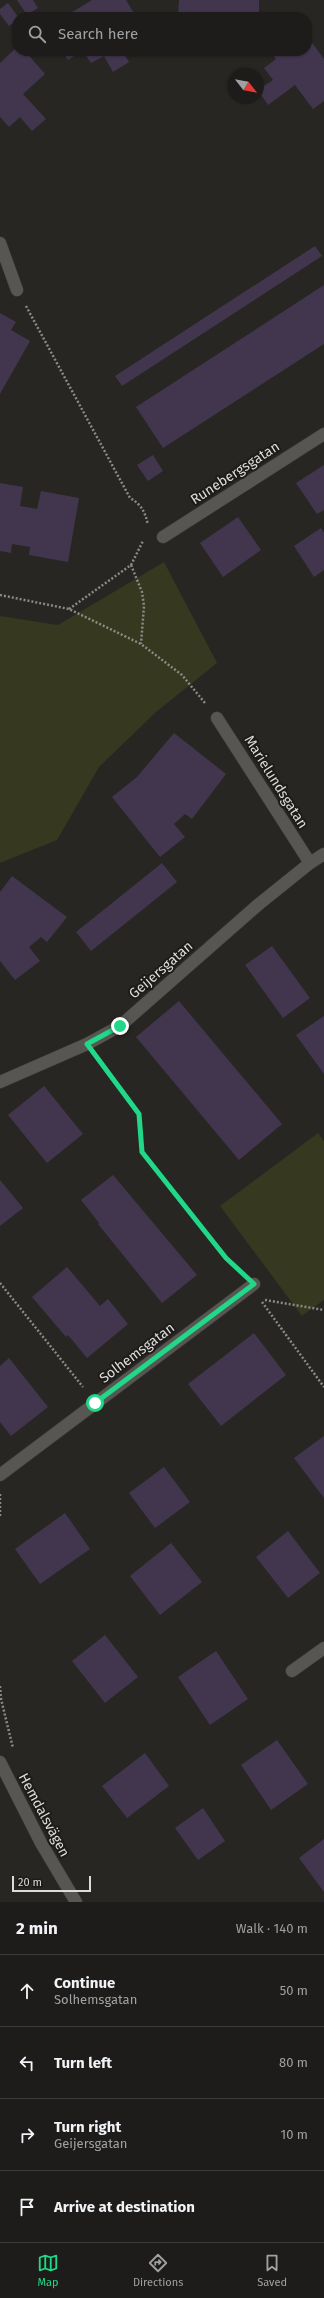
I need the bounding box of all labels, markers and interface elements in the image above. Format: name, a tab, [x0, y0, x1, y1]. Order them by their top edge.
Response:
search box	[12, 12, 312, 56]
icon: search	[26, 23, 48, 45]
text: Search here	[58, 25, 138, 43]
north arrow	[228, 68, 264, 104]
street label: Runebergsgatan	[187, 438, 283, 508]
street label: Marielundsgatan	[241, 732, 311, 832]
street label: Geijersgatan	[126, 938, 196, 1002]
route end	[111, 1017, 129, 1035]
street label: Solhemsgatan	[96, 1319, 178, 1387]
route start	[86, 1394, 104, 1412]
street label: Hemdalsvägen	[15, 1770, 73, 1860]
scale bar	[12, 1874, 91, 1893]
text: 20 m	[18, 1876, 42, 1889]
text: 2 min	[16, 1918, 58, 1939]
text: Walk · 140 m	[236, 1921, 308, 1936]
text: Continue	[54, 1974, 115, 1992]
icon: ahead	[16, 1980, 38, 2002]
text: 50 m	[280, 1983, 308, 1998]
text: Solhemsgatan	[54, 1992, 137, 2007]
icon: left	[16, 2052, 38, 2074]
text: Turn left	[54, 2054, 112, 2072]
text: 80 m	[279, 2055, 308, 2070]
text: Turn right	[54, 2118, 121, 2136]
icon: right	[16, 2124, 38, 2146]
text: 10 m	[281, 2127, 308, 2142]
text: Geijersgatan	[54, 2136, 127, 2151]
icon: arrive	[16, 2196, 38, 2218]
text: Arrive at destination	[54, 2198, 195, 2216]
tab: Map	[37, 2252, 59, 2289]
tab: Directions	[133, 2252, 183, 2289]
tab: Saved	[257, 2252, 287, 2289]

